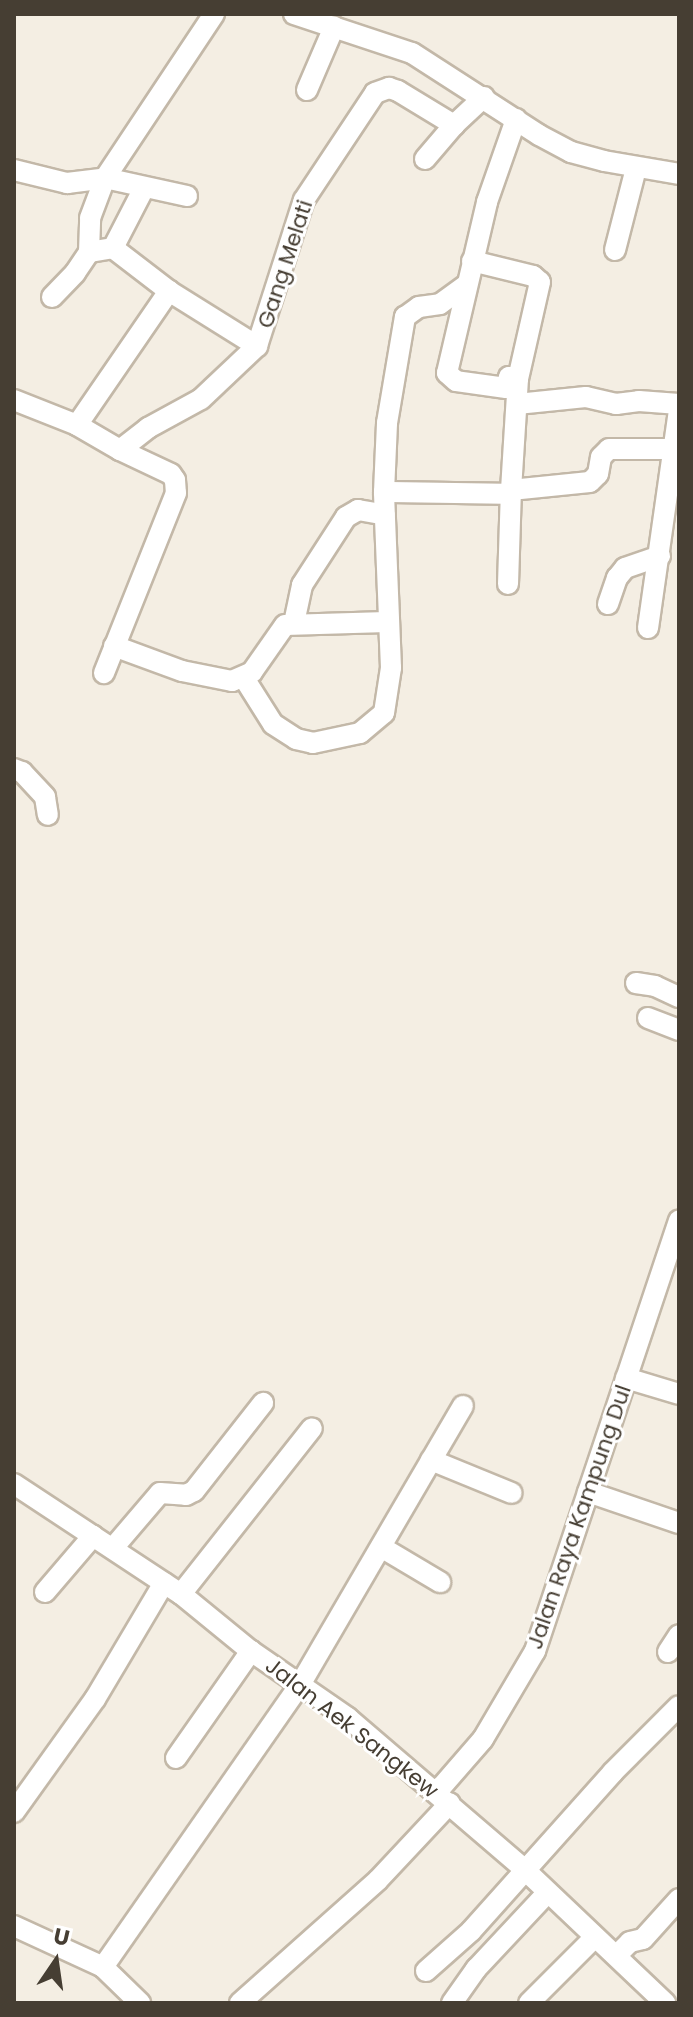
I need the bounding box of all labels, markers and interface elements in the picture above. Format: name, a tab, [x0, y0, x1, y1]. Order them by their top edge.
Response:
street label: Gang Melati	[252, 197, 318, 331]
street label: Jalan Raya Kampung Dul	[521, 1381, 637, 1653]
street label: Jalan Aek Sangkew	[260, 1652, 444, 1804]
text: U	[50, 1920, 73, 1954]
north arrow	[16, 1921, 96, 2001]

